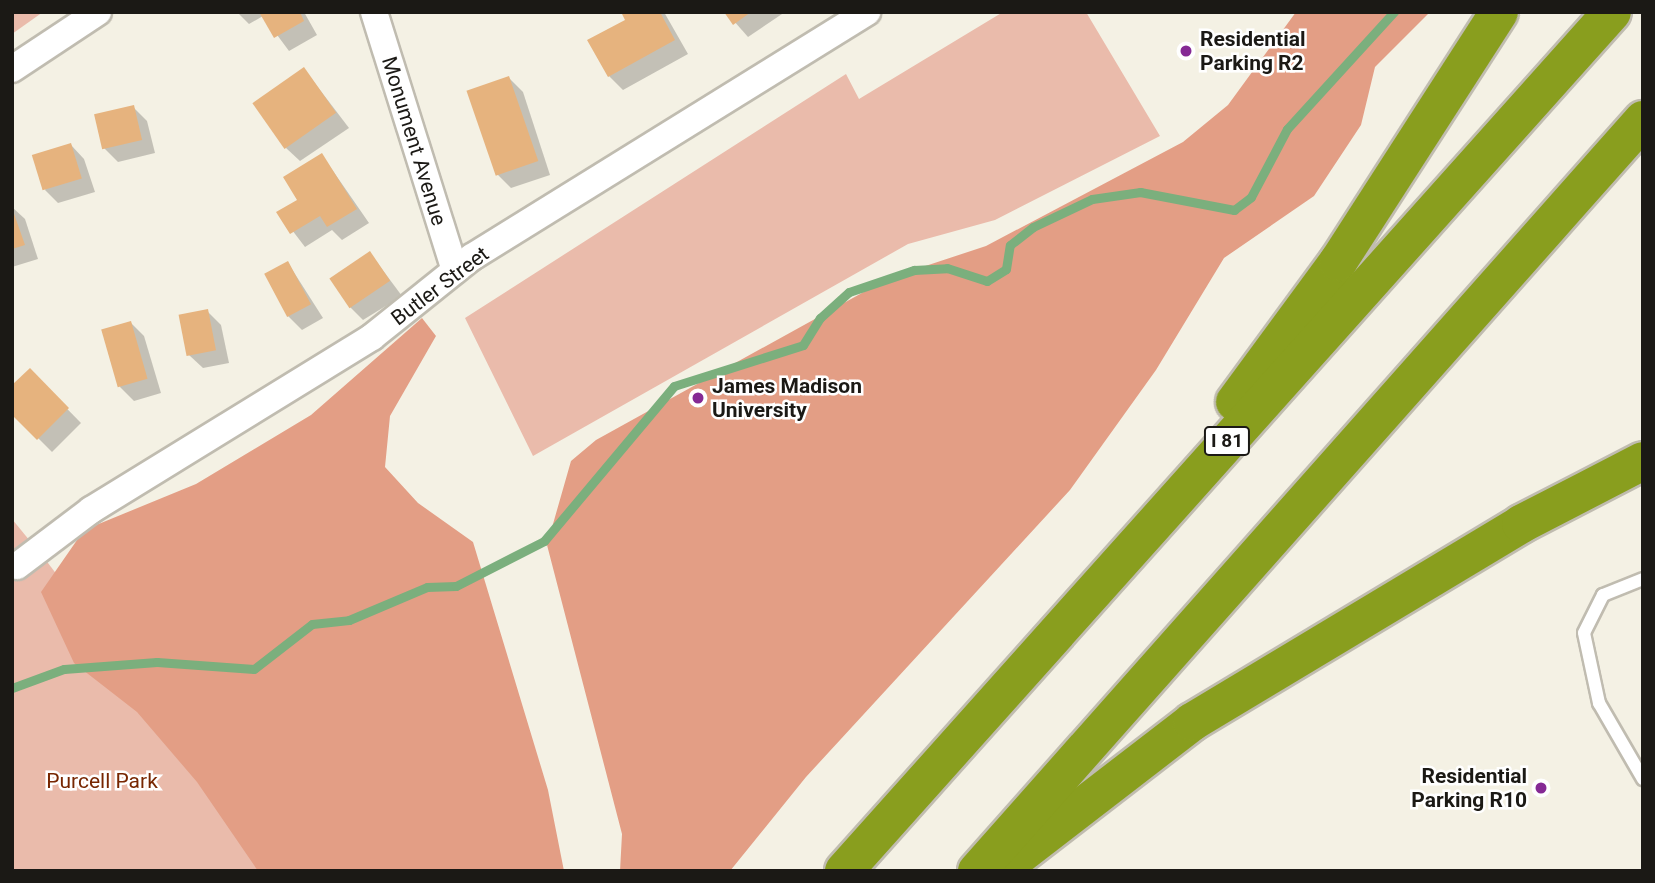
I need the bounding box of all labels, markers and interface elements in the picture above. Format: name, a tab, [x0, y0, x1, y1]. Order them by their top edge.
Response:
place label: Residential Parking R2	[1200, 26, 1306, 76]
marker: Residential Parking R2	[1178, 43, 1194, 59]
street label: Monument Avenue	[376, 53, 452, 229]
street label: Butler Street	[386, 241, 494, 331]
place label: James Madison University	[712, 373, 862, 423]
marker: James Madison University	[690, 390, 706, 406]
road number: I 81	[1202, 426, 1252, 456]
place label: Residential Parking R10	[1411, 763, 1527, 813]
park label: Purcell Park	[46, 768, 158, 794]
marker: Residential Parking R10	[1533, 780, 1549, 796]

